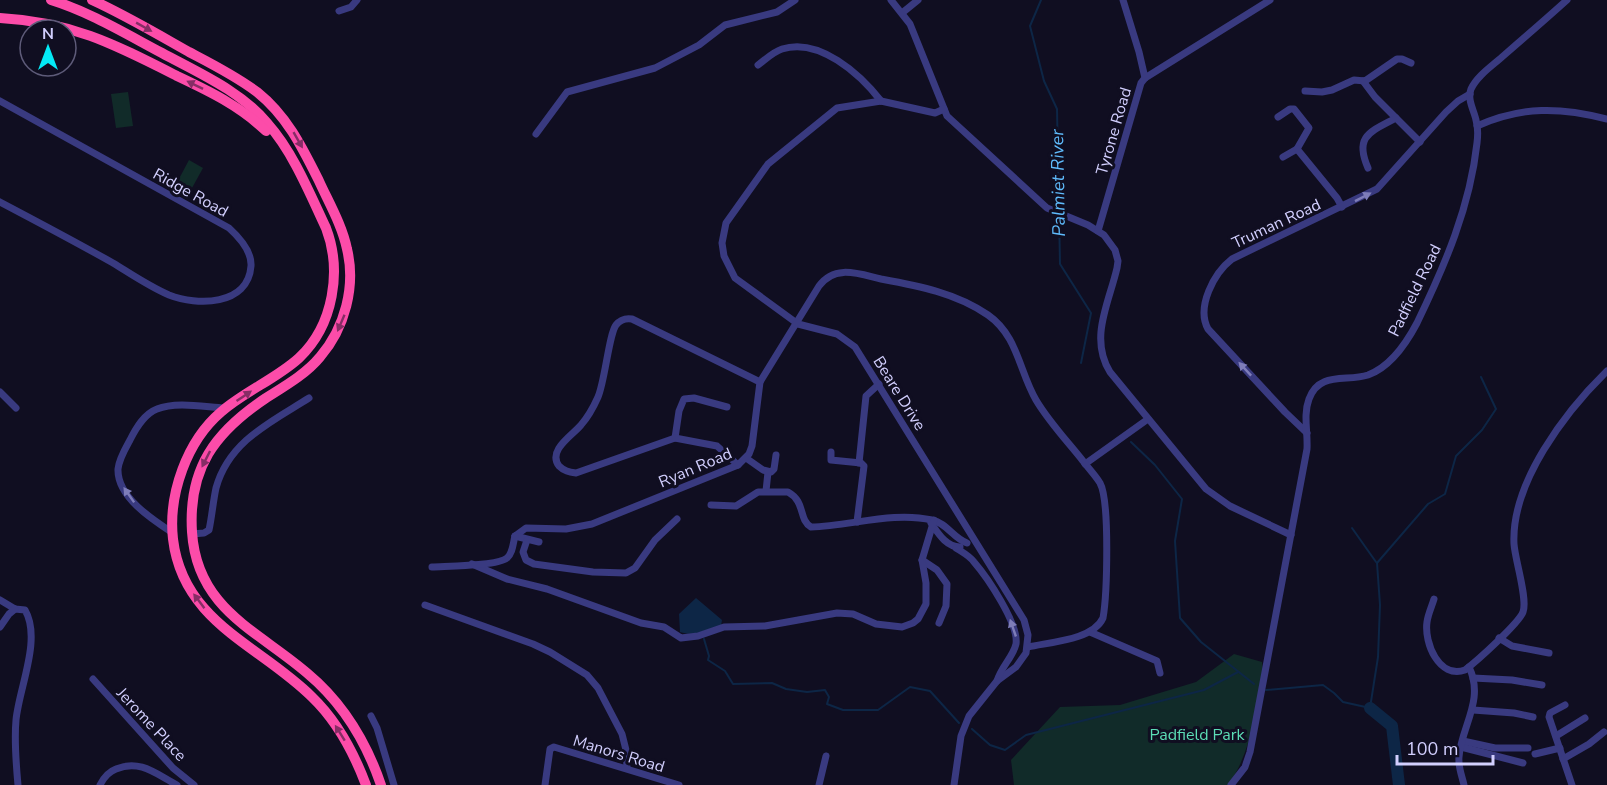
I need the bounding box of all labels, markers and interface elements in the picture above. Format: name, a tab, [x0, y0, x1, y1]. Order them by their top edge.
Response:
north arrow	[18, 18, 78, 78]
one-way arrow	[135, 22, 152, 32]
text: N	[42, 23, 54, 45]
one-way arrow	[186, 80, 203, 89]
street label: Tyrone Road	[1091, 85, 1137, 178]
water label: Palmiet River	[1045, 129, 1071, 237]
one-way arrow	[293, 132, 304, 148]
street label: Ridge Road	[149, 163, 232, 223]
one-way arrow	[1354, 192, 1371, 201]
street label: Truman Road	[1228, 194, 1324, 254]
street label: Padfield Road	[1383, 241, 1447, 340]
one-way arrow	[335, 314, 345, 332]
street label: Beare Drive	[868, 352, 931, 435]
one-way arrow	[1239, 362, 1252, 377]
one-way arrow	[236, 391, 252, 402]
street label: Ryan Road	[655, 443, 735, 493]
one-way arrow	[201, 451, 211, 468]
one-way arrow	[123, 488, 135, 504]
one-way arrow	[193, 594, 205, 609]
one-way arrow	[1007, 618, 1017, 636]
street label: Jerome Place	[111, 682, 191, 766]
park label: Padfield Park	[1149, 724, 1246, 746]
one-way arrow	[335, 725, 346, 741]
scale bar	[1397, 728, 1493, 766]
street label: Manors Road	[570, 730, 667, 778]
text: 100 m	[1406, 737, 1458, 761]

